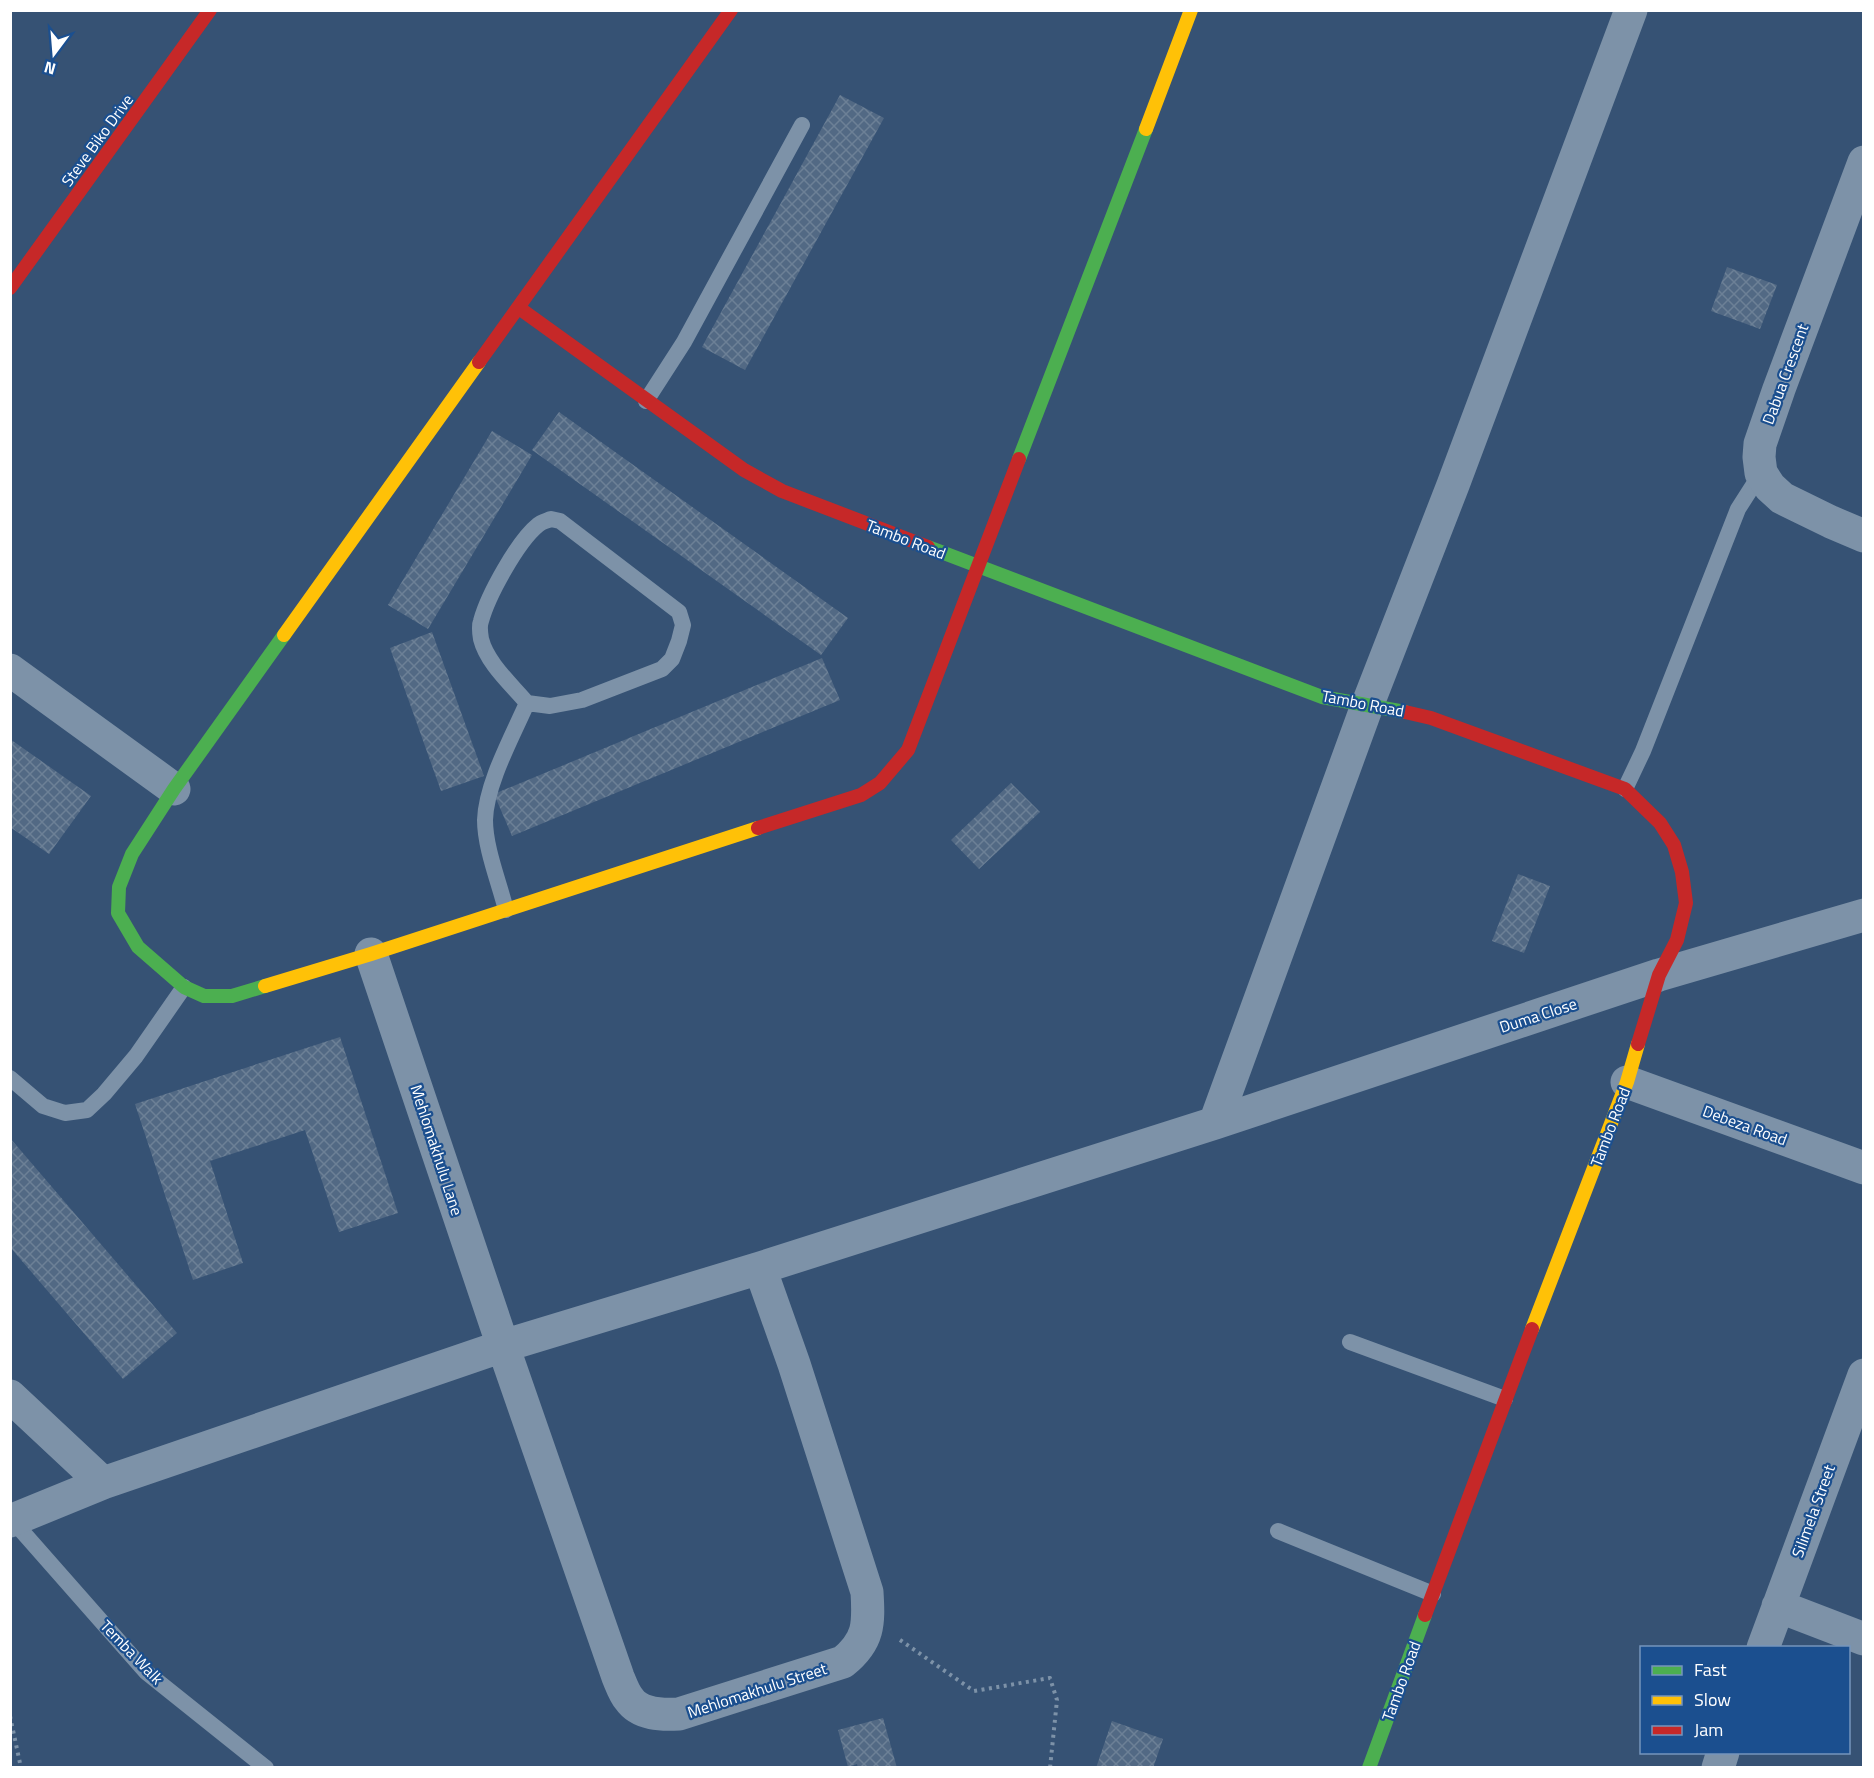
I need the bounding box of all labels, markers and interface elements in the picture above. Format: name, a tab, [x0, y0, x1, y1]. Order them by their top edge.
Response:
north arrow	[24, 24, 84, 84]
text: N	[41, 55, 59, 81]
street label: Steve Biko Drive	[55, 89, 139, 191]
street label: Dabua Crescent	[1756, 320, 1814, 428]
street label: Tambo Road	[863, 513, 949, 565]
street label: Tambo Road	[1320, 683, 1406, 723]
street label: Duma Close	[1496, 991, 1580, 1039]
street label: Mehlomakhulu Lane	[405, 1081, 469, 1219]
street label: Tambo Road	[1584, 1084, 1636, 1170]
street label: Debeza Road	[1699, 1099, 1791, 1151]
street label: Silimela Street	[1785, 1461, 1841, 1561]
street label: Temba Walk	[95, 1614, 169, 1690]
street label: Tambo Road	[1375, 1638, 1427, 1724]
legend	[1640, 1646, 1850, 1754]
street label: Mehlomakhulu Street	[684, 1656, 830, 1724]
text: Fast	[1694, 1656, 1727, 1683]
text: Slow	[1694, 1686, 1731, 1713]
text: Jam	[1694, 1716, 1723, 1743]

